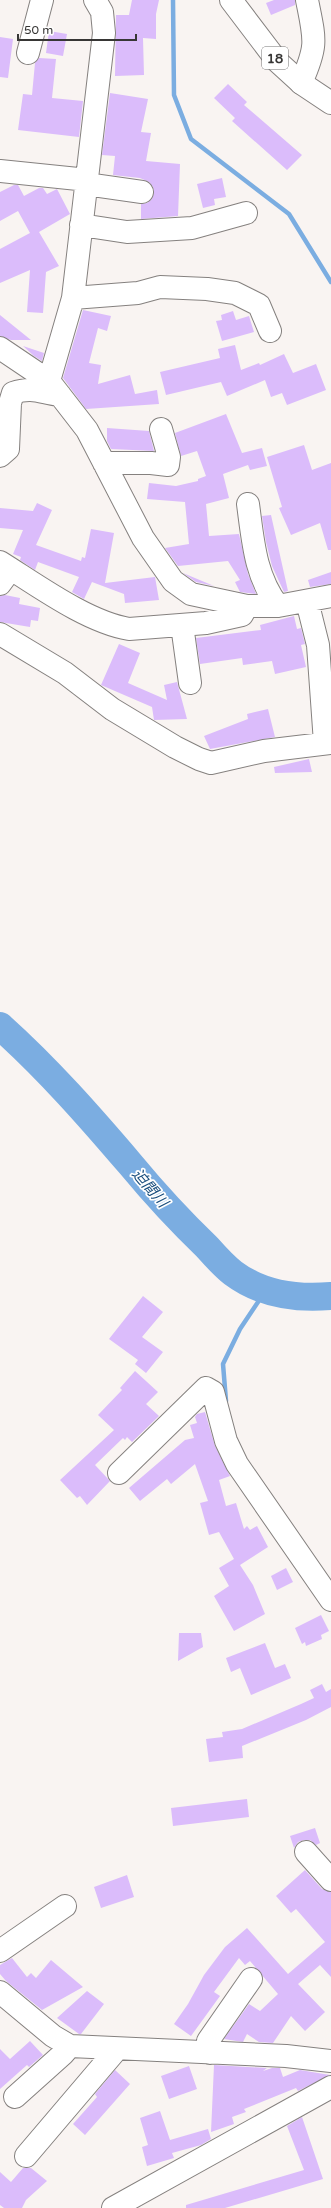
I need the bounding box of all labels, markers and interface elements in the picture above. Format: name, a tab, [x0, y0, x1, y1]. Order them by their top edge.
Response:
scale bar	[18, 16, 136, 42]
text: 50 m	[24, 23, 53, 37]
road number: 18	[262, 47, 288, 69]
water label: 迫間川	[128, 1165, 173, 1212]

